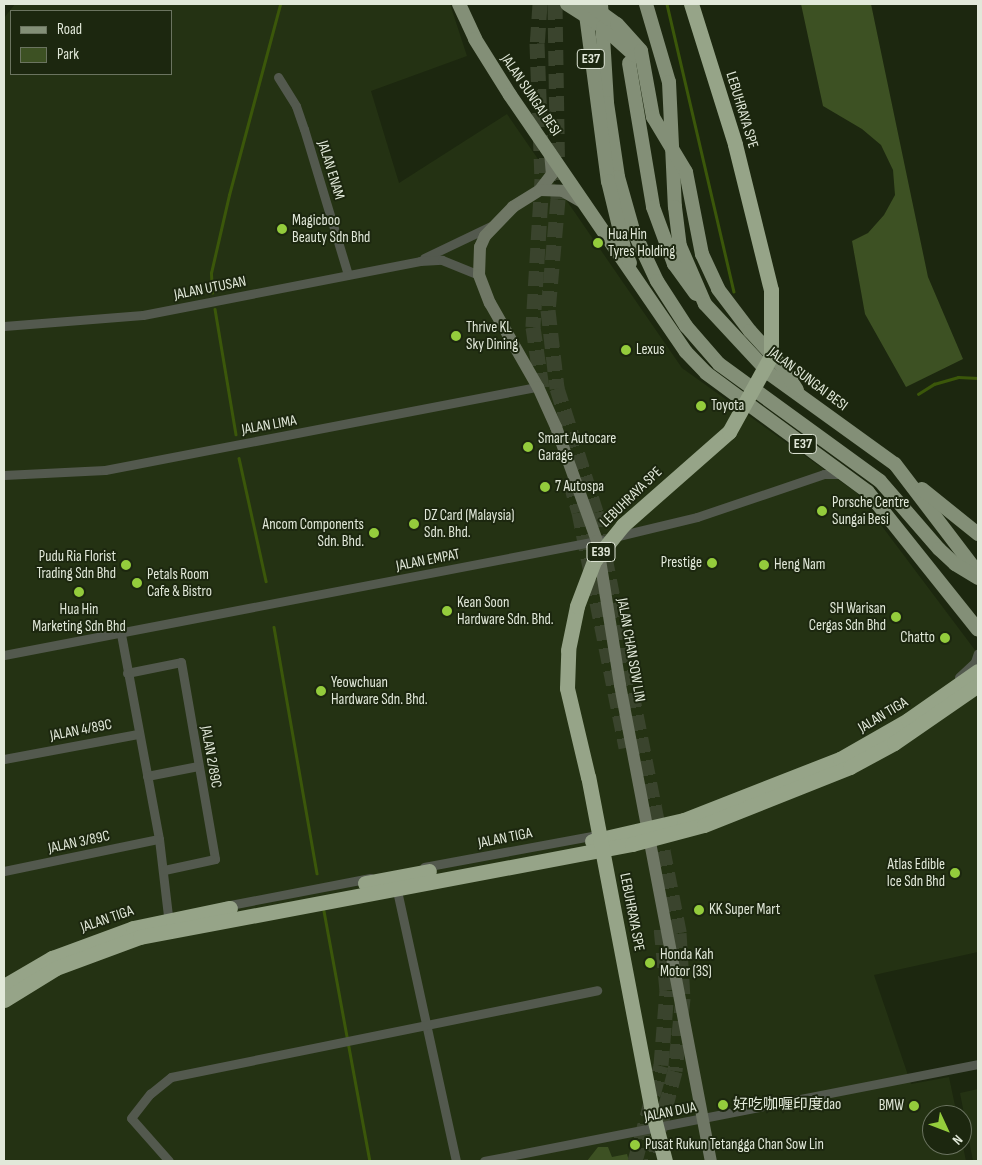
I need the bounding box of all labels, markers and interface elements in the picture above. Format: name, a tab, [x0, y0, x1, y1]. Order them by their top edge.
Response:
legend	[10, 10, 172, 75]
text: Road	[57, 20, 82, 39]
text: Park	[57, 45, 79, 64]
road number: E37	[576, 48, 606, 70]
street label: JALAN SUNGAI BESI	[497, 51, 565, 139]
street label: LEBUHRAYA SPE	[722, 69, 762, 151]
street label: JALAN ENAM	[314, 138, 348, 202]
place label: Magicboo Beauty Sdn Bhd	[292, 211, 370, 246]
marker: Magicboo Beauty Sdn Bhd	[276, 223, 288, 235]
place label: Hua Hin Tyres Holding	[608, 225, 675, 260]
marker: Hua Hin Tyres Holding	[592, 237, 604, 249]
street label: JALAN UTUSAN	[172, 272, 248, 304]
place label: Thrive KL Sky Dining	[466, 318, 518, 353]
marker: Thrive KL Sky Dining	[450, 330, 462, 342]
place label: Lexus	[636, 341, 665, 359]
street label: JALAN SUNGAI BESI	[765, 343, 851, 415]
marker: Lexus	[620, 344, 632, 356]
place label: Toyota	[711, 397, 744, 415]
marker: Toyota	[695, 400, 707, 412]
street label: JALAN LIMA	[240, 411, 298, 439]
place label: Smart Autocare Garage	[538, 429, 616, 464]
road number: E37	[788, 432, 818, 456]
marker: Smart Autocare Garage	[522, 441, 534, 453]
street label: LEBUHRAYA SPE	[596, 463, 666, 531]
place label: 7 Autospa	[555, 478, 604, 496]
marker: 7 Autospa	[539, 481, 551, 493]
place label: Porsche Centre Sungai Besi	[832, 493, 909, 528]
marker: Porsche Centre Sungai Besi	[816, 505, 828, 517]
place label: DZ Card (Malaysia) Sdn. Bhd.	[424, 506, 515, 541]
place label: Ancom Components Sdn. Bhd.	[262, 515, 364, 550]
marker: DZ Card (Malaysia) Sdn. Bhd.	[408, 518, 420, 530]
marker: Ancom Components Sdn. Bhd.	[368, 527, 380, 539]
road number: E39	[586, 540, 616, 564]
street label: JALAN EMPAT	[395, 545, 461, 575]
place label: Pudu Ria Florist Trading Sdn Bhd	[37, 547, 116, 582]
place label: Prestige	[661, 554, 702, 572]
place label: Heng Nam	[774, 556, 825, 574]
marker: Prestige	[706, 557, 718, 569]
marker: Pudu Ria Florist Trading Sdn Bhd	[120, 559, 132, 571]
marker: Heng Nam	[758, 559, 770, 571]
place label: Petals Room Cafe & Bistro	[147, 565, 212, 600]
marker: Petals Room Cafe & Bistro	[131, 577, 143, 589]
marker: Hua Hin Marketing Sdn Bhd	[73, 586, 85, 598]
place label: Kean Soon Hardware Sdn. Bhd.	[457, 593, 554, 628]
street label: JALAN CHAN SOW LIN	[613, 597, 649, 703]
place label: SH Warisan Cergas Sdn Bhd	[809, 599, 886, 634]
place label: Hua Hin Marketing Sdn Bhd	[32, 600, 126, 635]
marker: Kean Soon Hardware Sdn. Bhd.	[441, 605, 453, 617]
marker: SH Warisan Cergas Sdn Bhd	[890, 611, 902, 623]
place label: Chatto	[900, 629, 935, 647]
marker: Chatto	[939, 632, 951, 644]
place label: Yeowchuan Hardware Sdn. Bhd.	[331, 673, 428, 708]
marker: Yeowchuan Hardware Sdn. Bhd.	[315, 685, 327, 697]
street label: JALAN TIGA	[855, 693, 911, 737]
street label: JALAN 4/89C	[48, 715, 114, 745]
street label: JALAN 2/89C	[197, 724, 225, 790]
street label: JALAN TIGA	[476, 824, 534, 852]
street label: JALAN 3/89C	[46, 827, 112, 857]
place label: Atlas Edible Ice Sdn Bhd	[887, 855, 945, 890]
marker: Atlas Edible Ice Sdn Bhd	[949, 867, 961, 879]
street label: LEBUHRAYA SPE	[616, 871, 648, 953]
place label: KK Super Mart	[709, 901, 780, 919]
street label: JALAN TIGA	[78, 902, 136, 936]
marker: KK Super Mart	[693, 904, 705, 916]
place label: Honda Kah Motor (3S)	[660, 945, 714, 980]
marker: Honda Kah Motor (3S)	[644, 957, 656, 969]
place label: 好吃咖喱印度dao	[733, 1096, 841, 1114]
place label: BMW	[879, 1097, 904, 1115]
street label: JALAN DUA	[642, 1098, 698, 1126]
marker: 好吃咖喱印度dao	[717, 1099, 729, 1111]
marker: BMW	[908, 1100, 920, 1112]
north arrow	[922, 1105, 972, 1155]
text: N	[949, 1131, 966, 1148]
place label: Pusat Rukun Tetangga Chan Sow Lin	[645, 1136, 824, 1154]
marker: Pusat Rukun Tetangga Chan Sow Lin	[629, 1139, 641, 1151]

